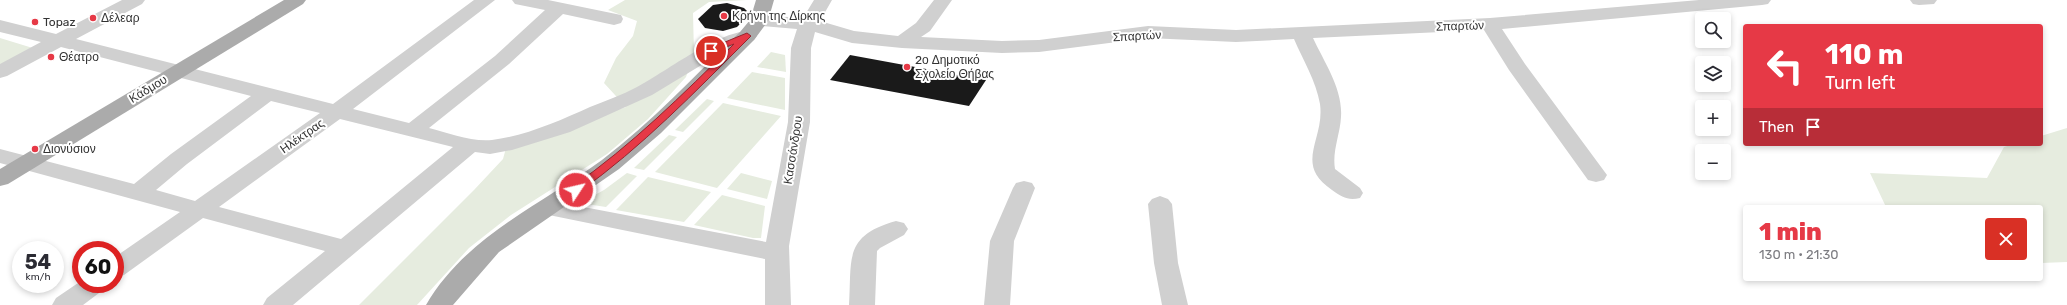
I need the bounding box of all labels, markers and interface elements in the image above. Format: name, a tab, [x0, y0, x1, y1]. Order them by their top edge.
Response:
place label: Κρήνη της Δίρκης	[732, 9, 825, 23]
place label: Δέλεαρ	[101, 11, 140, 25]
marker: Κρήνη της Δίρκης	[719, 11, 729, 21]
map controls	[1695, 12, 1731, 180]
button: search	[1695, 12, 1731, 48]
marker: Δέλεαρ	[88, 13, 98, 23]
place label: Topaz	[43, 15, 76, 29]
marker: Topaz	[30, 17, 40, 27]
street label: Σπαρτών	[1436, 18, 1484, 34]
street label: Σπαρτών	[1112, 28, 1162, 44]
pin	[694, 34, 728, 68]
text: 110 m	[1825, 38, 1903, 71]
icon: arrive	[700, 40, 722, 62]
icon: left	[1759, 40, 1811, 92]
place label: Θέατρο	[59, 50, 99, 64]
marker: Θέατρο	[46, 52, 56, 62]
place label: 2ο Δημοτικό Σχολείο Θήβας	[915, 53, 994, 81]
button: layers	[1695, 56, 1731, 92]
marker: 2ο Δημοτικό Σχολείο Θήβας	[902, 62, 912, 72]
street label: Κάδμου	[127, 72, 169, 106]
text: Turn left	[1825, 72, 1895, 94]
button: +	[1695, 100, 1731, 136]
street label: Κασσάνδρου	[781, 115, 805, 185]
street label: Ηλέκτρας	[277, 116, 327, 156]
icon: arrive	[1802, 116, 1824, 138]
text: Then	[1759, 118, 1794, 136]
place label: Διονύσιον	[43, 142, 96, 156]
marker: Διονύσιον	[30, 144, 40, 154]
button: −	[1695, 144, 1731, 180]
position arrow	[555, 169, 597, 211]
text: 1 min	[1759, 218, 1822, 246]
button: close	[1985, 218, 2027, 260]
speed limit sign: 60	[72, 241, 124, 293]
text: 130 m · 21:30	[1759, 247, 1839, 262]
text: 54	[25, 250, 51, 274]
text: km/h	[26, 271, 50, 283]

